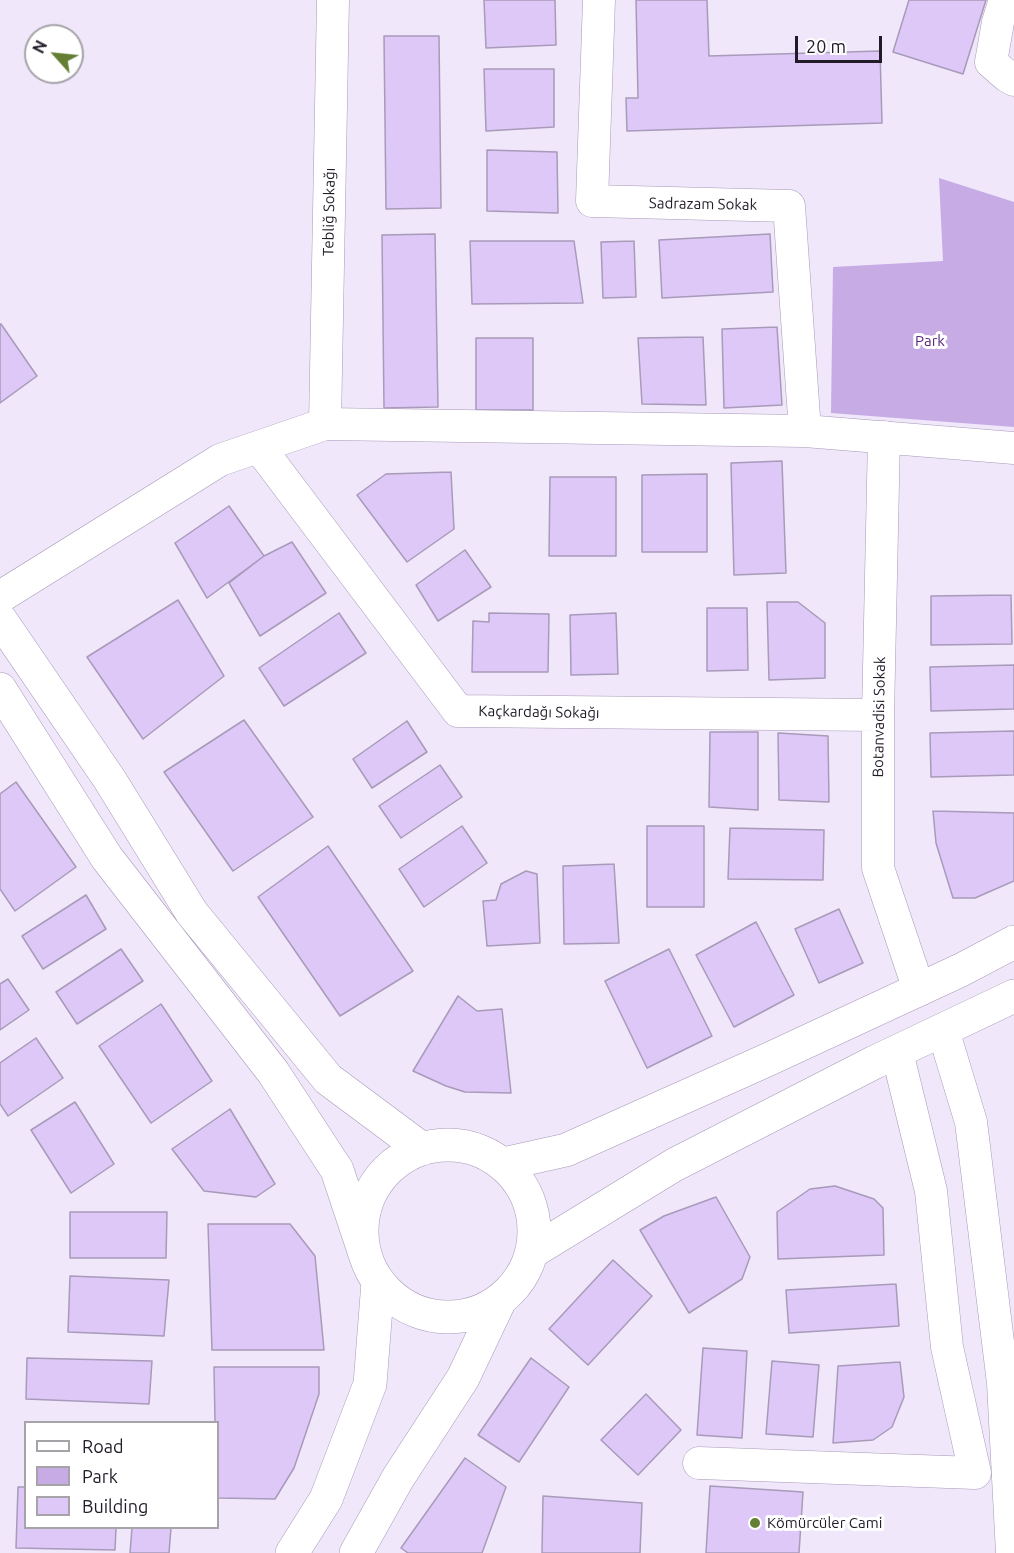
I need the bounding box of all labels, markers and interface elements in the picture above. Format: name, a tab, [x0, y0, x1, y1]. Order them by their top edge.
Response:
north arrow	[24, 24, 84, 84]
scale bar	[798, 24, 885, 62]
text: 20 m	[806, 36, 846, 56]
text: N	[29, 37, 50, 56]
street label: Tebliğ Sokağı	[319, 168, 339, 256]
street label: Sadrazam Sokak	[649, 194, 757, 214]
park label: Park	[915, 332, 945, 350]
street label: Botanvadisi Sokak	[869, 656, 889, 778]
street label: Kaçkardağı Sokağı	[478, 702, 600, 722]
legend	[24, 1421, 219, 1529]
text: Road	[82, 1436, 124, 1456]
text: Park	[82, 1466, 118, 1486]
text: Building	[82, 1496, 148, 1516]
place label: Kömürcüler Cami	[767, 1514, 882, 1532]
marker: Kömürcüler Cami	[748, 1516, 762, 1530]

